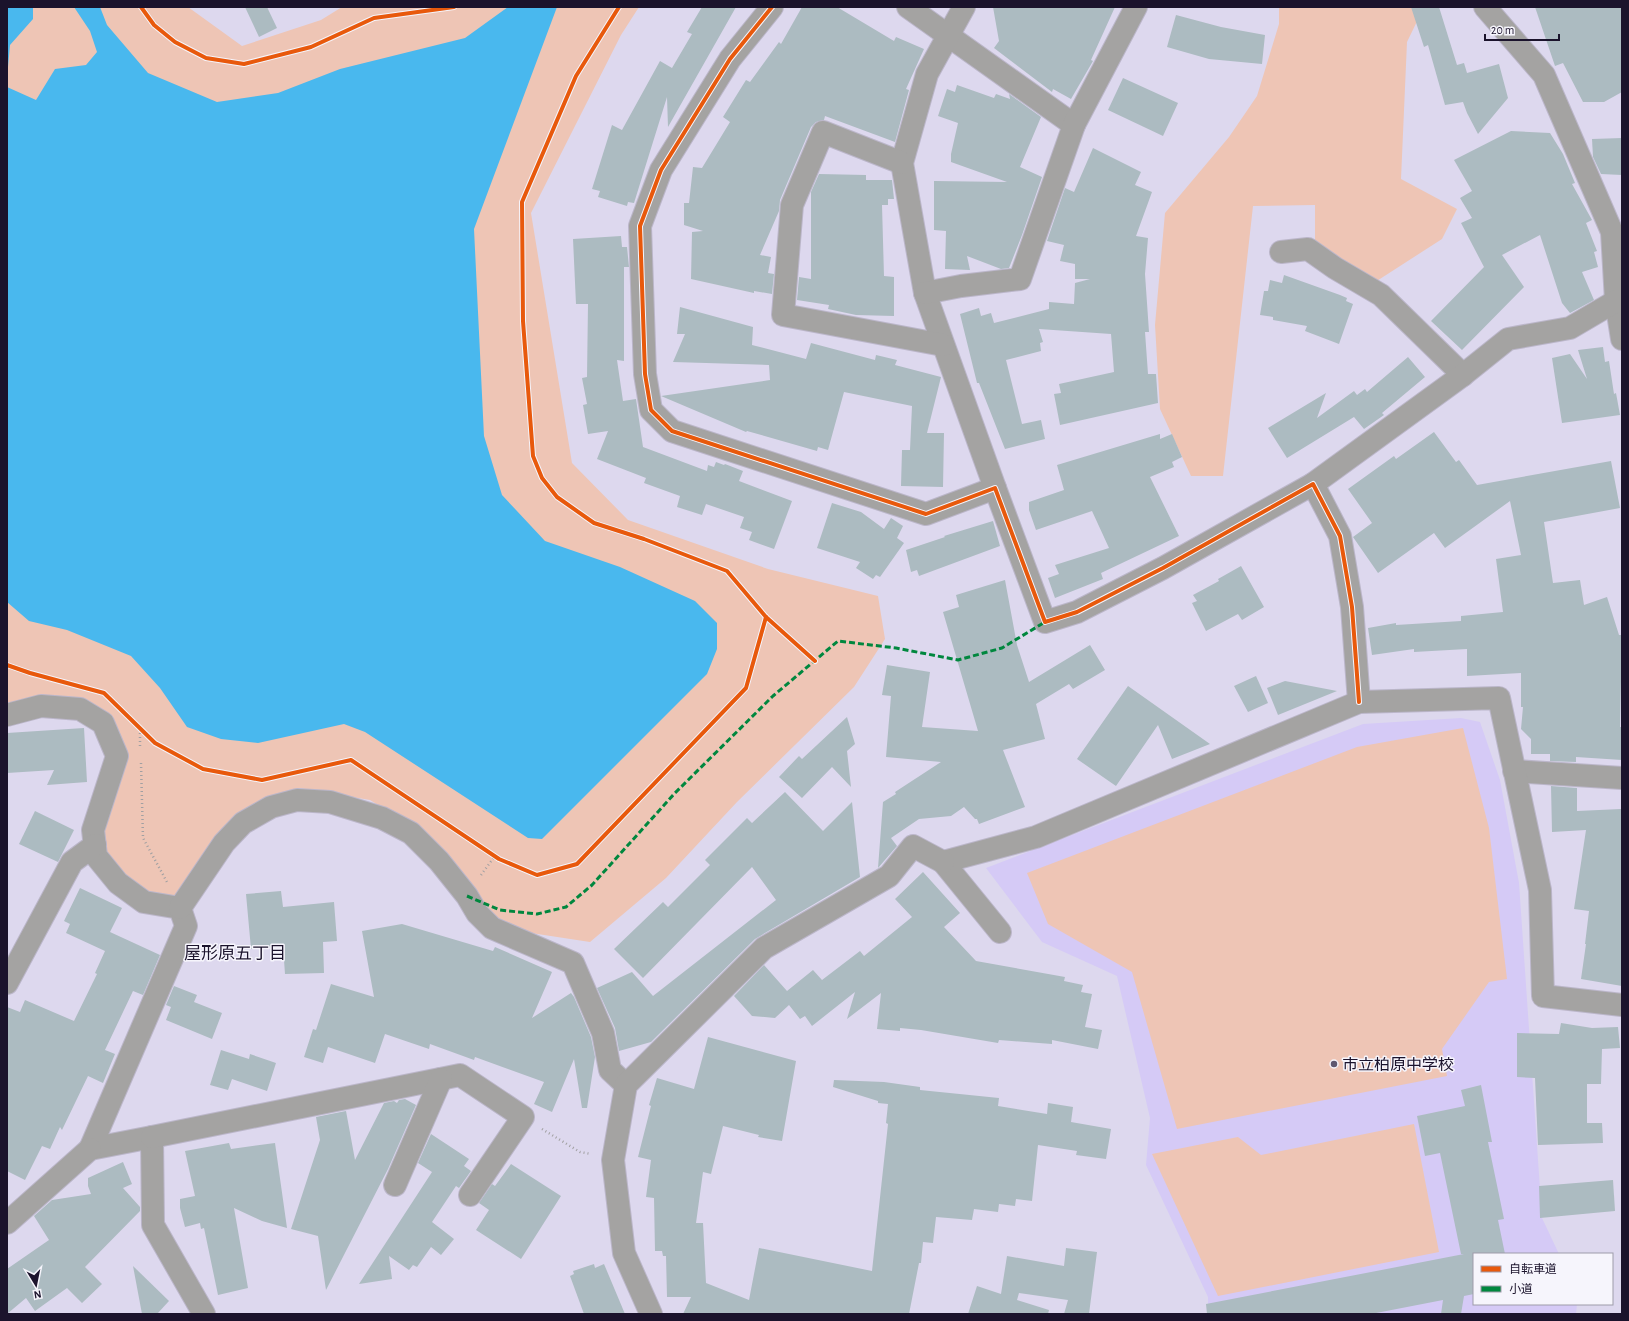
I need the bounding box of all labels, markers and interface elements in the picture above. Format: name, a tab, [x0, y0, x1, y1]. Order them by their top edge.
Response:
scale bar	[1485, 16, 1559, 42]
text: 20 m	[1491, 24, 1514, 36]
district label: 屋形原五丁目	[184, 944, 286, 962]
place label: 市立柏原中学校	[1342, 1056, 1454, 1073]
marker: 市立柏原中学校	[1329, 1059, 1339, 1069]
legend	[1473, 1253, 1613, 1305]
text: 自転車道	[1509, 1262, 1557, 1275]
north arrow	[16, 1265, 56, 1305]
text: 小道	[1509, 1282, 1533, 1295]
text: N	[33, 1288, 42, 1300]

